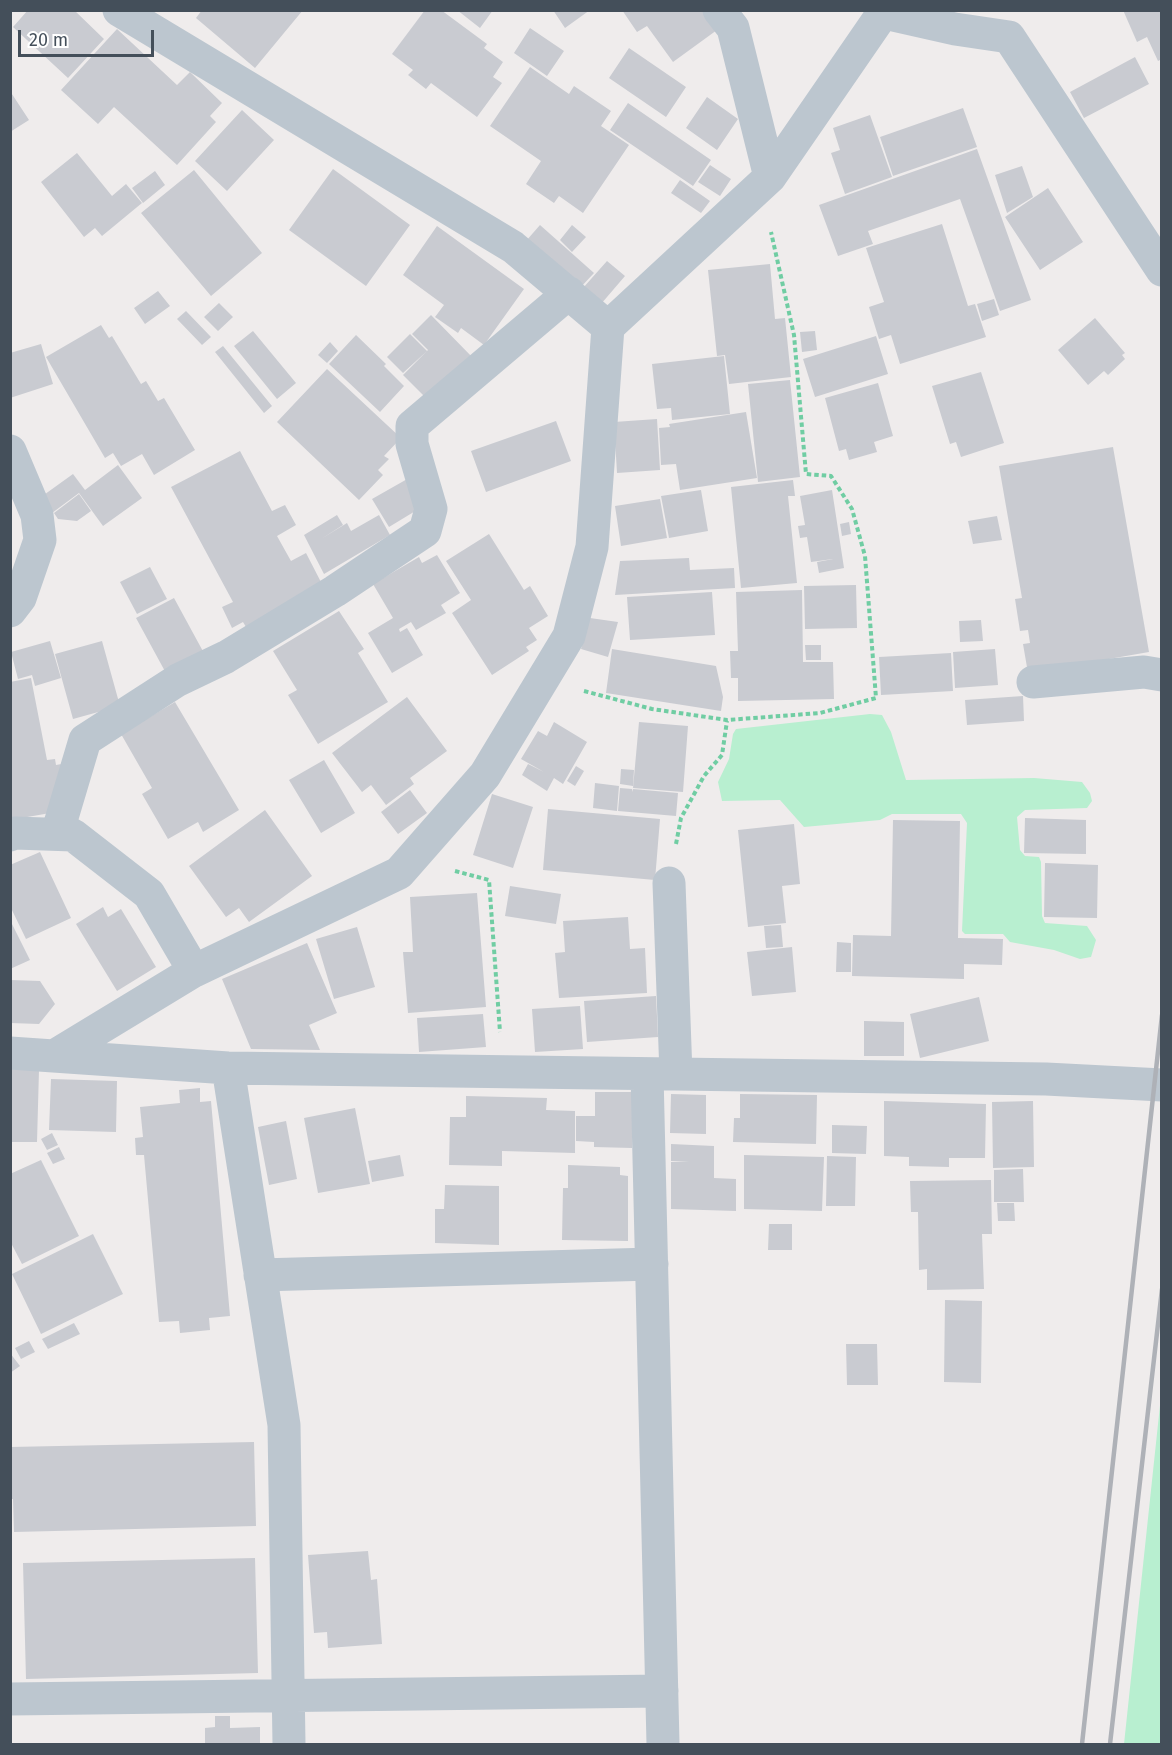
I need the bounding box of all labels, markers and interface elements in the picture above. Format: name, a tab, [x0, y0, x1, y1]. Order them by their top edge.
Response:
scale bar	[21, 18, 158, 56]
text: 20 m	[29, 29, 68, 51]

